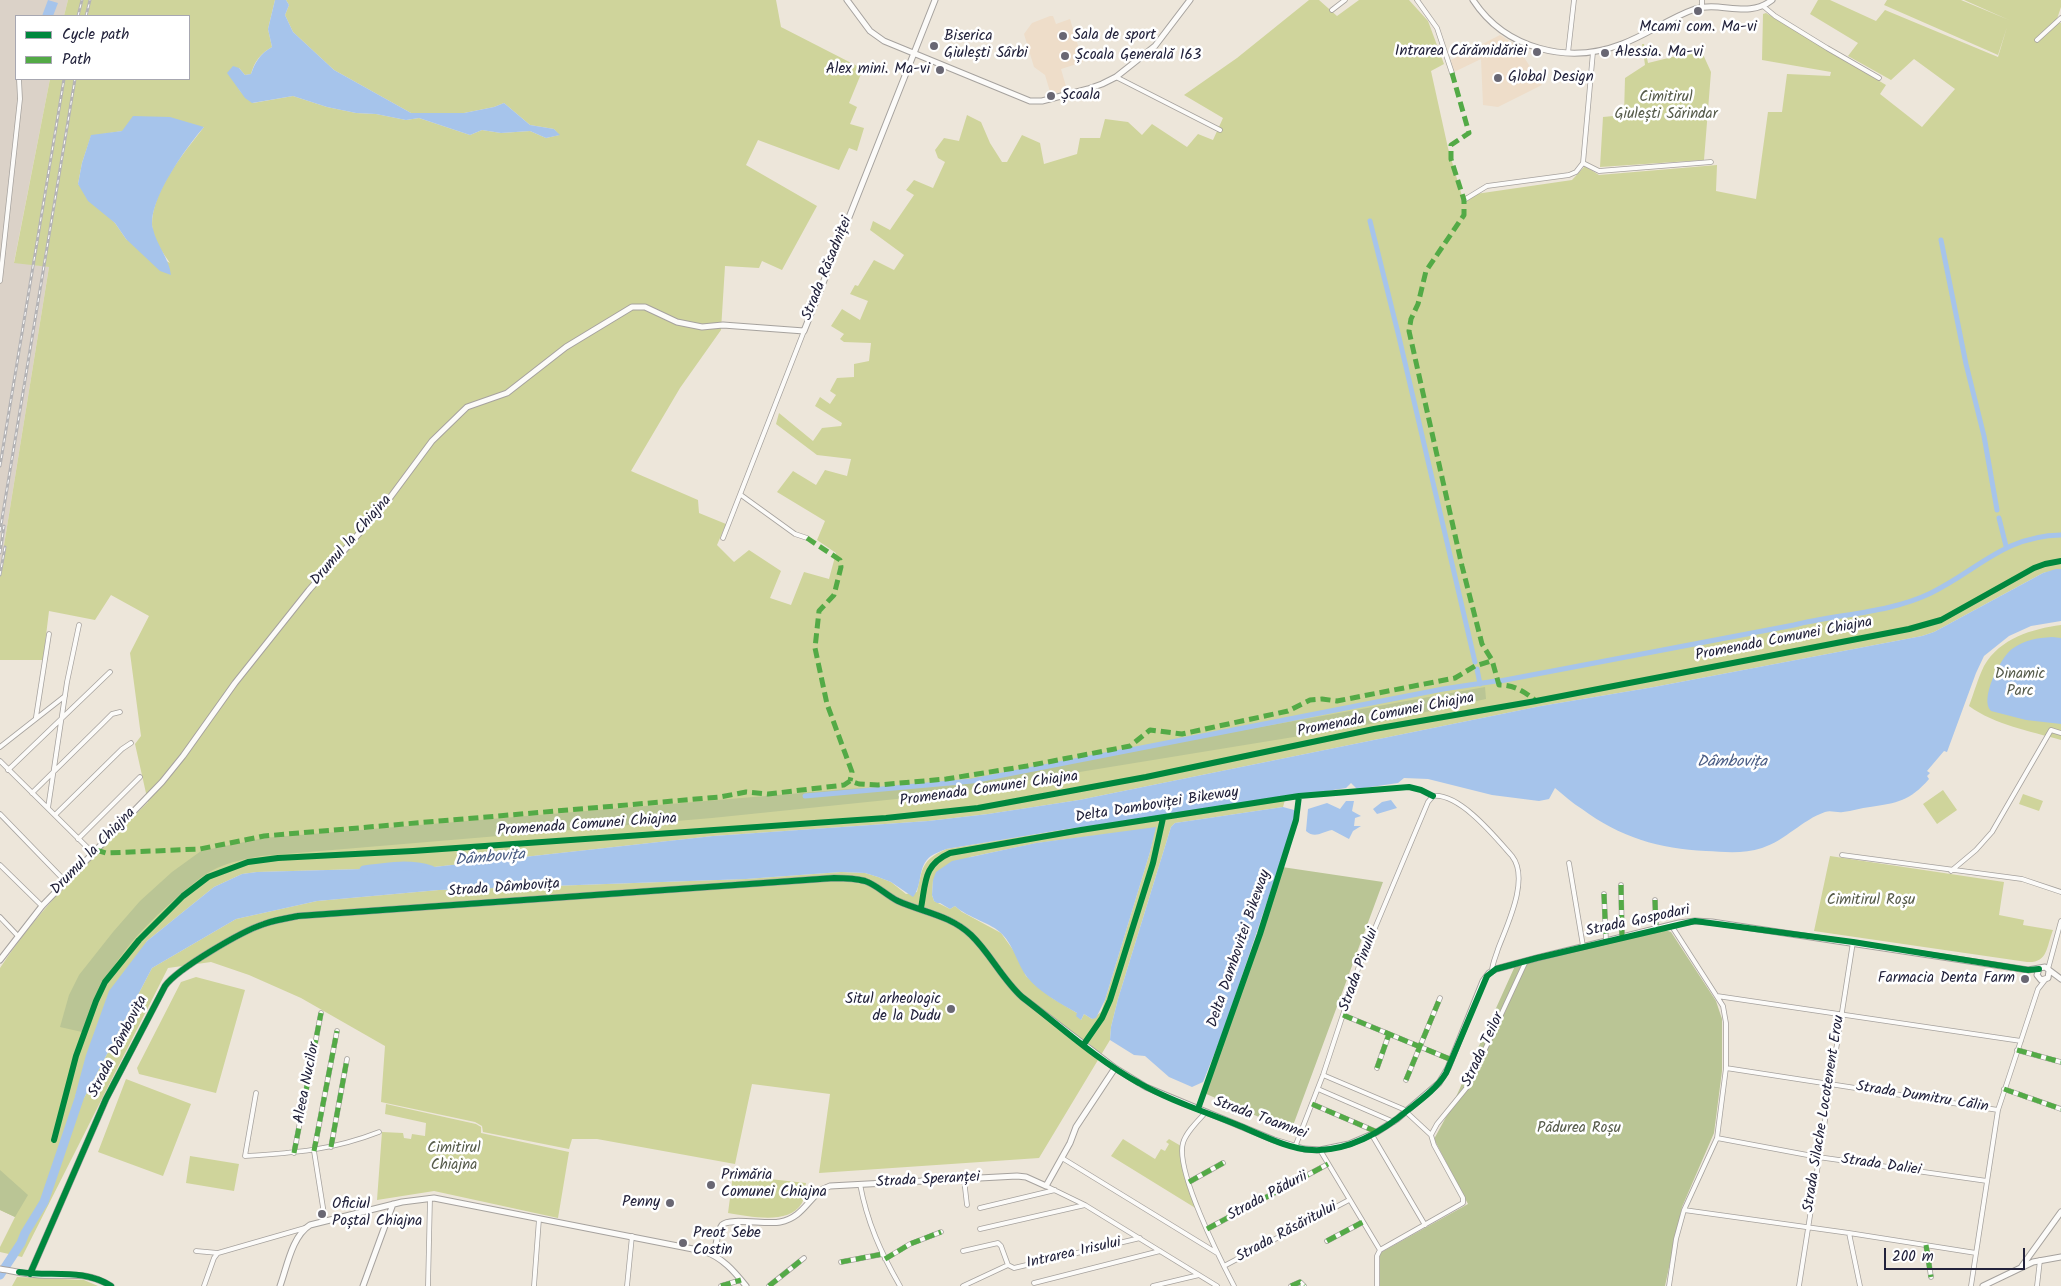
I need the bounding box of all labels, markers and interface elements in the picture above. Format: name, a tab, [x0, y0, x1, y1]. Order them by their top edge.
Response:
marker: Mcami com. Ma-vi	[1692, 5, 1704, 17]
legend	[15, 15, 190, 80]
place label: Mcami com. Ma-vi	[1639, 19, 1757, 37]
text: Cycle path	[62, 23, 129, 47]
place label: Sala de sport	[1073, 27, 1156, 45]
place label: Biserica Giulești Sârbi	[944, 28, 1028, 63]
marker: Sala de sport	[1057, 30, 1069, 42]
marker: Biserica Giulești Sârbi	[928, 40, 940, 52]
place label: Intrarea Cărămidăriei	[1395, 43, 1527, 61]
place label: Alessia. Ma-vi	[1615, 44, 1703, 62]
marker: Intrarea Cărămidăriei	[1531, 46, 1543, 58]
place label: Școala Generală 163	[1075, 47, 1201, 65]
marker: Alessia. Ma-vi	[1599, 47, 1611, 59]
text: Path	[62, 48, 91, 72]
marker: Școala Generală 163	[1059, 50, 1071, 62]
place label: Alex mini. Ma-vi	[826, 61, 930, 79]
marker: Alex mini. Ma-vi	[934, 64, 946, 76]
place label: Global Design	[1508, 69, 1594, 87]
marker: Global Design	[1492, 72, 1504, 84]
place label: Școala	[1061, 87, 1100, 105]
park label: Cimitirul Giulești Sărindar	[1614, 89, 1718, 124]
marker: Școala	[1045, 90, 1057, 102]
street label: Strada Răsadniței	[799, 214, 857, 324]
street label: Drumul la Chiajna	[308, 492, 396, 590]
street label: Promenada Comunei Chiajna	[1694, 614, 1874, 666]
park label: Dinamic Parc	[1995, 666, 2045, 701]
street label: Promenada Comunei Chiajna	[1296, 690, 1476, 742]
water label: Dâmbovița	[1697, 753, 1767, 773]
street label: Promenada Comunei Chiajna	[899, 769, 1079, 811]
street label: Delta Damboviței Bikeway	[1074, 784, 1240, 828]
street label: Drumul la Chiajna	[48, 805, 140, 899]
street label: Promenada Comunei Chiajna	[497, 811, 677, 841]
water label: Dâmbovița	[454, 846, 526, 872]
street label: Delta Dambovitei Bikeway	[1205, 868, 1275, 1030]
street label: Strada Dâmbovița	[447, 876, 561, 902]
park label: Cimitirul Roșu	[1827, 892, 1915, 910]
street label: Strada Gospodari	[1584, 902, 1692, 942]
street label: Strada Pinului	[1337, 926, 1383, 1014]
place label: Farmacia Denta Farm	[1878, 970, 2015, 988]
marker: Farmacia Denta Farm	[2019, 973, 2031, 985]
place label: Situl arheologic de la Dudu	[845, 991, 941, 1026]
street label: Strada Dâmbovița	[86, 993, 152, 1101]
marker: Situl arheologic de la Dudu	[945, 1003, 957, 1015]
street label: Strada Teilor	[1459, 1010, 1509, 1090]
street label: Strada Silache Locotenent Erou	[1801, 1014, 1849, 1214]
street label: Aleea Nucilor	[291, 1041, 325, 1125]
street label: Strada Dumitru Călin	[1854, 1079, 1990, 1117]
street label: Strada Toamnei	[1211, 1094, 1309, 1144]
park label: Pădurea Roșu	[1537, 1120, 1621, 1138]
park label: Cimitirul Chiajna	[427, 1140, 481, 1175]
street label: Strada Daliei	[1840, 1151, 1922, 1181]
place label: Primăria Comunei Chiajna	[721, 1167, 827, 1202]
street label: Strada Pădurii	[1225, 1168, 1311, 1226]
street label: Strada Speranței	[876, 1169, 980, 1193]
marker: Primăria Comunei Chiajna	[705, 1179, 717, 1191]
place label: Penny	[622, 1194, 660, 1212]
place label: Oficiul Poștal Chiajna	[332, 1196, 422, 1231]
marker: Penny	[664, 1197, 676, 1209]
street label: Strada Răsăritului	[1233, 1199, 1341, 1267]
marker: Oficiul Poștal Chiajna	[316, 1208, 328, 1220]
place label: Preot Sebe Costin	[693, 1225, 761, 1260]
street label: Intrarea Irisului	[1025, 1234, 1123, 1274]
marker: Preot Sebe Costin	[677, 1237, 689, 1249]
scale bar	[1886, 1238, 2027, 1270]
text: 200 m	[1892, 1245, 1934, 1269]

